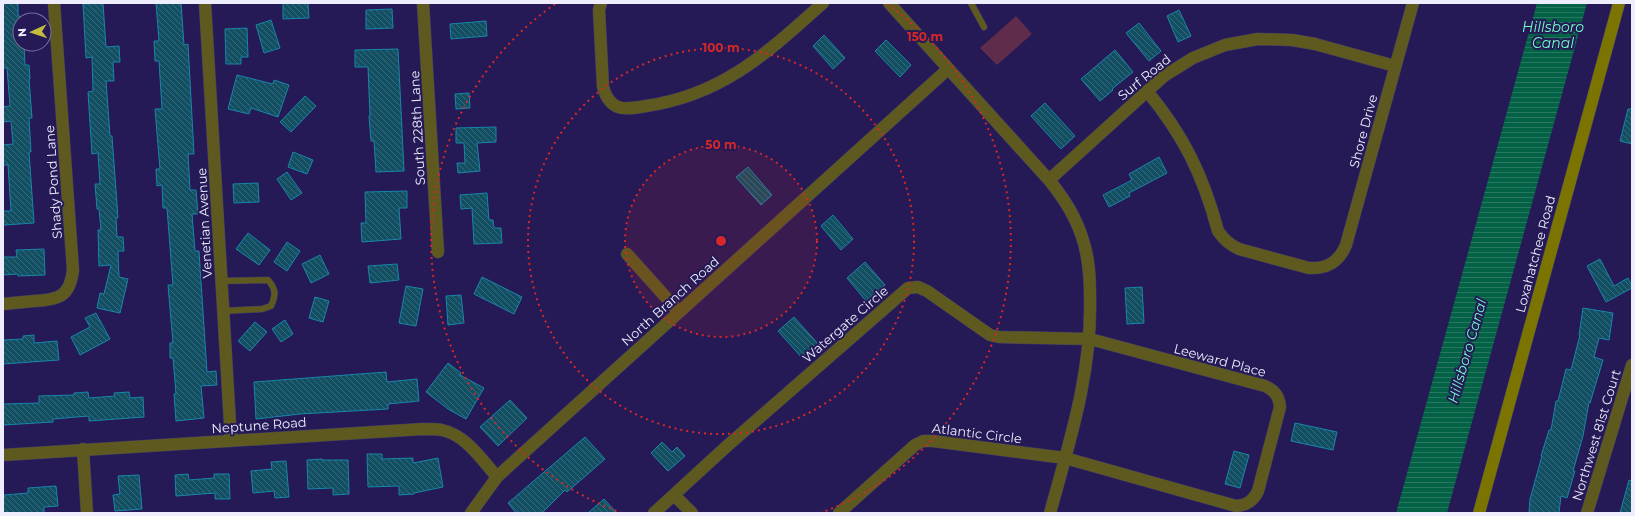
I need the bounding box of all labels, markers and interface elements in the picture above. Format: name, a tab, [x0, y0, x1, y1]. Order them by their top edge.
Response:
north arrow	[12, 12, 52, 52]
water label: Hillsboro Canal	[1522, 18, 1584, 52]
text: N	[15, 28, 29, 37]
text: 150 m	[907, 29, 943, 44]
text: 100 m	[703, 40, 739, 55]
street label: Surf Road	[1114, 51, 1174, 103]
street label: South 228th Lane	[406, 70, 428, 186]
street label: Shore Drive	[1346, 92, 1381, 169]
street label: Shady Pond Lane	[41, 124, 65, 239]
text: 50 m	[705, 137, 737, 152]
street label: Venetian Avenue	[193, 167, 215, 279]
street label: Loxahatchee Road	[1512, 194, 1558, 314]
centre of rings	[714, 234, 728, 248]
street label: North Branch Road	[618, 253, 722, 349]
street label: Watergate Circle	[799, 282, 891, 366]
water label: Hillsboro Canal	[1444, 297, 1491, 405]
street label: Leeward Place	[1172, 340, 1268, 380]
street label: Northwest 81st Court	[1568, 367, 1624, 503]
street label: Neptune Road	[211, 414, 307, 436]
street label: Atlantic Circle	[931, 420, 1023, 446]

